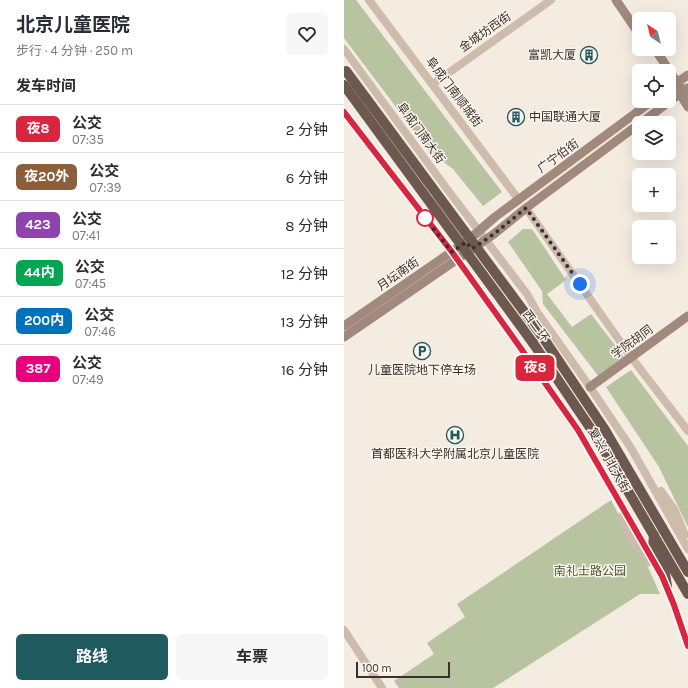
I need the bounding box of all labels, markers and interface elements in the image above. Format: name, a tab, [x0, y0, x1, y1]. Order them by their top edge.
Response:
street label: 金城坊西街	[456, 9, 514, 55]
north arrow	[632, 12, 676, 56]
map controls	[632, 12, 676, 264]
button: heart	[286, 13, 328, 55]
text: 北京儿童医院	[16, 14, 130, 36]
text: 步行 · 4 分钟 · 250 m	[16, 43, 133, 58]
building icon: 富凯大厦	[579, 45, 599, 65]
place label: 富凯大厦	[528, 48, 576, 62]
street label: 阜成门南顺城街	[423, 54, 485, 130]
button: locate	[632, 64, 676, 108]
text: 发车时间	[16, 77, 76, 95]
street label: 阜成门南大街	[394, 100, 448, 166]
building icon: 中国联通大厦	[506, 107, 526, 127]
place label: 中国联通大厦	[529, 110, 601, 124]
text: 公交	[72, 114, 102, 132]
button: layers	[632, 116, 676, 160]
text: 夜8	[26, 120, 50, 137]
text: 2 分钟	[286, 121, 328, 139]
text: 07:35	[72, 132, 104, 147]
street label: 广宁伯街	[534, 136, 582, 176]
text: 公交	[89, 162, 119, 180]
text: 夜20外	[24, 168, 69, 185]
button: +	[632, 168, 676, 212]
text: 6 分钟	[286, 169, 328, 187]
text: 07:39	[89, 180, 121, 195]
unlabelled marker	[416, 209, 434, 227]
text: 公交	[72, 210, 102, 228]
text: 423	[25, 216, 51, 233]
text: 8 分钟	[285, 217, 328, 235]
button: −	[632, 220, 676, 264]
text: 07:41	[72, 228, 100, 243]
street label: 月坛南街	[374, 254, 422, 294]
text: 公交	[75, 258, 105, 276]
text: 44内	[24, 264, 55, 281]
text: 12 分钟	[281, 265, 328, 283]
your location	[570, 274, 590, 294]
text: 07:45	[75, 276, 106, 291]
text: 公交	[84, 306, 114, 324]
street label: 西二环	[520, 307, 552, 345]
text: 200内	[24, 312, 64, 329]
text: 13 分钟	[281, 313, 328, 331]
street label: 学院胡同	[608, 322, 656, 362]
text: 07:46	[84, 324, 116, 339]
parking icon: 儿童医院地下停车场	[412, 341, 432, 361]
text: 公交	[72, 354, 102, 372]
line badge: 夜8	[517, 355, 553, 381]
text: 夜8	[523, 359, 547, 376]
text: 387	[26, 360, 50, 377]
text: 16 分钟	[281, 361, 328, 379]
place label: 儿童医院地下停车场	[368, 363, 476, 377]
text: 07:49	[72, 372, 104, 387]
hospital icon: 首都医科大学附属北京儿童医院	[445, 425, 465, 445]
street label: 复兴门北大街	[585, 425, 633, 495]
place label: 首都医科大学附属北京儿童医院	[371, 447, 539, 461]
park label: 南礼士路公园	[554, 564, 626, 578]
button: 路线	[16, 634, 168, 680]
button: 车票	[176, 634, 328, 680]
scale bar	[356, 660, 450, 679]
text: 100 m	[362, 662, 392, 675]

